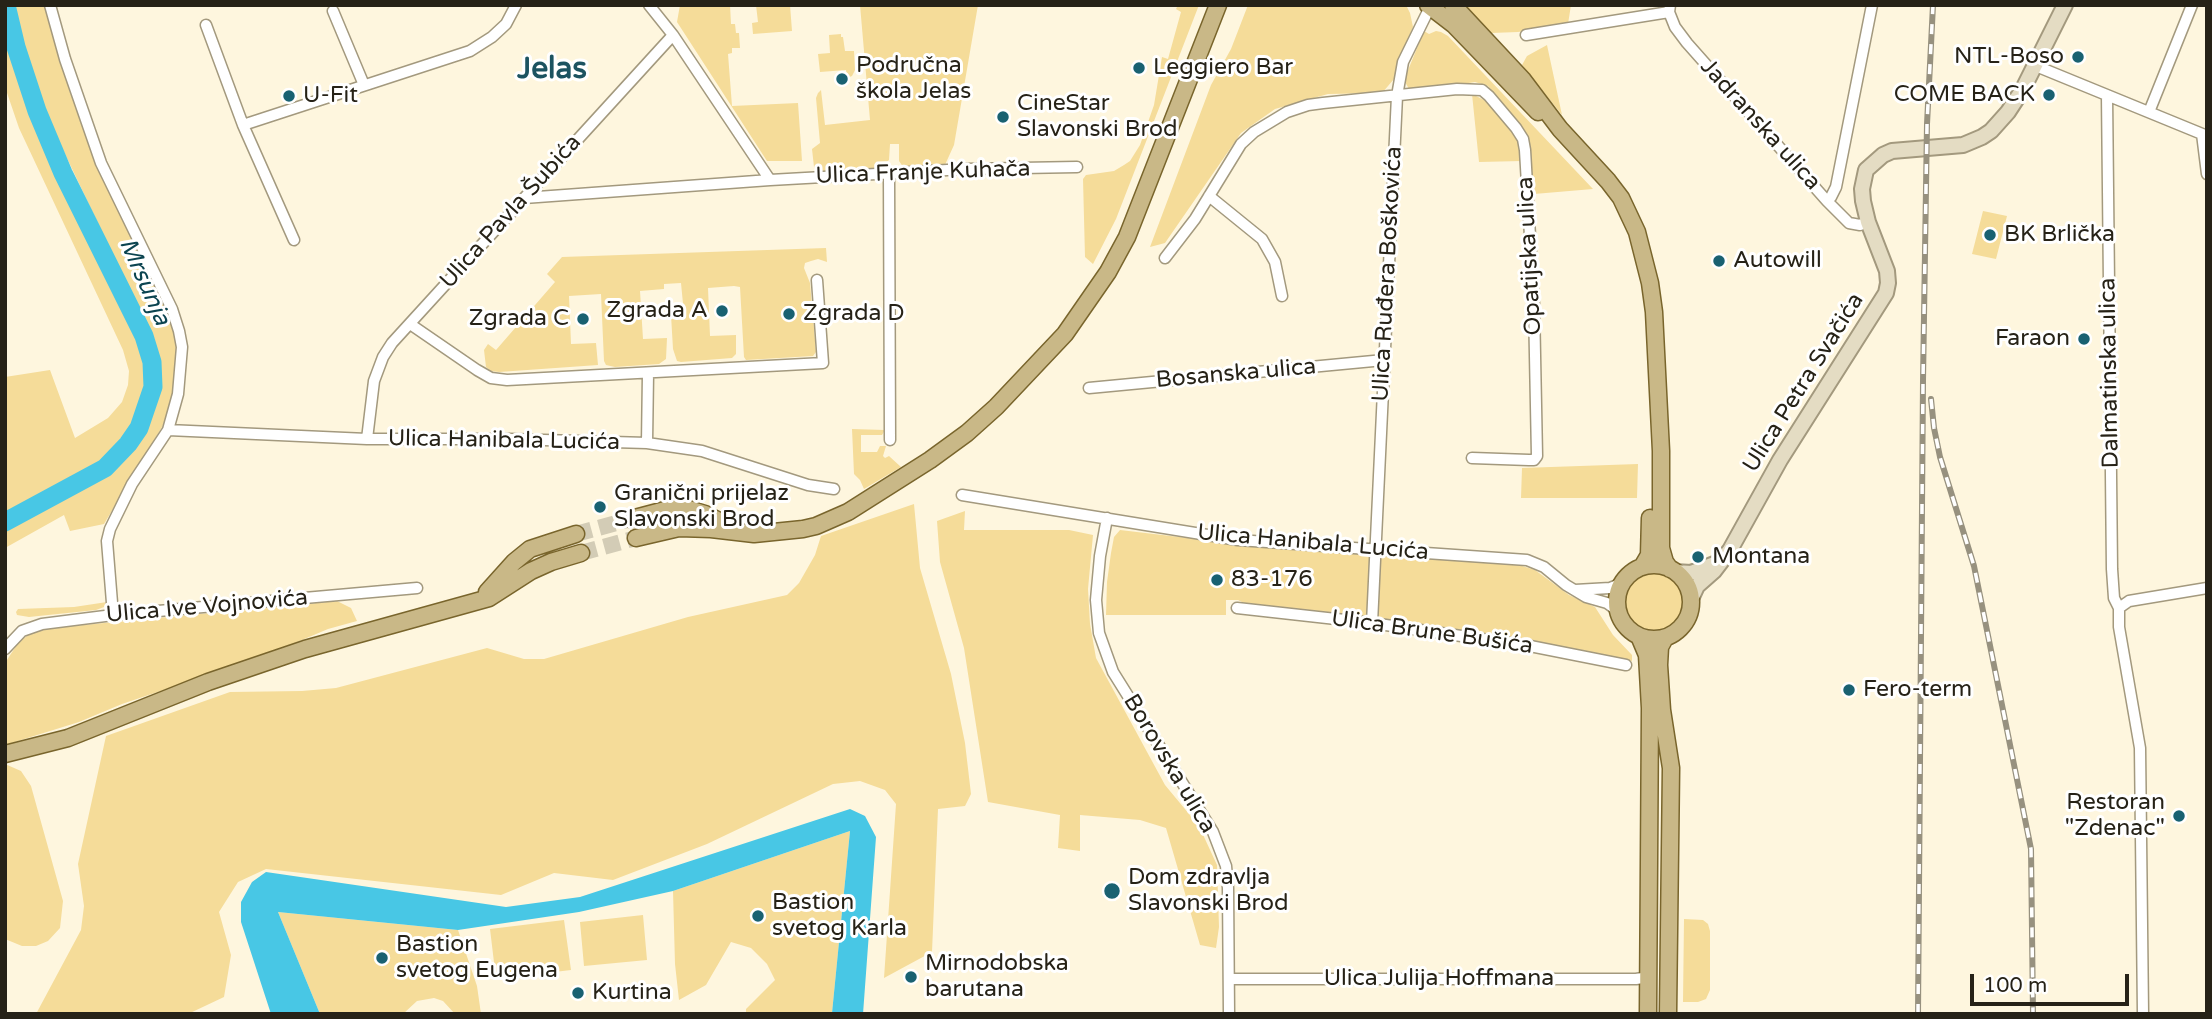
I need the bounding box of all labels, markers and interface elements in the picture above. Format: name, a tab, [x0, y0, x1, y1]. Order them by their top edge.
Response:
place label: NTL-Boso	[1954, 43, 2064, 71]
marker: NTL-Boso	[2070, 49, 2086, 65]
district label: Jelas	[517, 52, 587, 88]
place label: Područna škola Jelas	[856, 52, 971, 106]
place label: Leggiero Bar	[1153, 54, 1293, 82]
street label: Jadranska ulica	[1694, 54, 1826, 196]
marker: Leggiero Bar	[1131, 60, 1147, 76]
marker: Područna škola Jelas	[834, 71, 850, 87]
place label: COME BACK	[1894, 81, 2035, 109]
place label: U-Fit	[303, 82, 358, 110]
marker: COME BACK	[2041, 87, 2057, 103]
marker: U-Fit	[281, 88, 297, 104]
place label: CineStar Slavonski Brod	[1017, 90, 1177, 144]
marker: CineStar Slavonski Brod	[995, 109, 1011, 125]
street label: Ulica Pavla Šubića	[435, 129, 587, 295]
street label: Ulica Ruđera Boškovića	[1368, 146, 1408, 402]
street label: Ulica Franje Kuhača	[815, 155, 1031, 191]
street label: Opatijska ulica	[1512, 176, 1548, 336]
place label: BK Brlička	[2004, 221, 2115, 249]
marker: BK Brlička	[1982, 227, 1998, 243]
water label: Mrsunja	[112, 234, 176, 330]
place label: Autowill	[1733, 247, 1822, 275]
marker: Autowill	[1711, 253, 1727, 269]
street label: Dalmatinska ulica	[2095, 277, 2125, 469]
street label: Ulica Petra Svačića	[1738, 288, 1870, 478]
place label: Zgrada A	[607, 297, 708, 325]
place label: Zgrada D	[803, 300, 905, 328]
marker: Zgrada A	[714, 303, 730, 319]
place label: Zgrada C	[469, 305, 569, 333]
marker: Zgrada D	[781, 306, 797, 322]
marker: Zgrada C	[575, 311, 591, 327]
place label: Faraon	[1995, 325, 2070, 353]
marker: Faraon	[2076, 331, 2092, 347]
street label: Bosanska ulica	[1155, 353, 1317, 395]
street label: Ulica Hanibala Lucića	[388, 425, 620, 457]
place label: Granični prijelaz Slavonski Brod	[614, 480, 789, 534]
marker: Granični prijelaz Slavonski Brod	[592, 499, 608, 515]
street label: Ulica Hanibala Lucića	[1196, 519, 1430, 567]
place label: Montana	[1712, 543, 1810, 571]
marker: Montana	[1690, 549, 1706, 565]
place label: 83-176	[1231, 566, 1313, 594]
marker: 83-176	[1209, 572, 1225, 588]
street label: Ulica Ive Vojnovića	[105, 584, 309, 630]
street label: Ulica Brune Bušića	[1330, 605, 1534, 661]
place label: Fero-term	[1863, 676, 1972, 704]
marker: Fero-term	[1841, 682, 1857, 698]
street label: Borovska ulica	[1117, 690, 1221, 838]
place label: Restoran "Zdenac"	[2065, 789, 2165, 843]
marker: Restoran "Zdenac"	[2171, 808, 2187, 824]
place label: Dom zdravlja Slavonski Brod	[1128, 864, 1288, 918]
marker: Dom zdravlja Slavonski Brod	[1102, 881, 1122, 901]
place label: Bastion svetog Karla	[772, 889, 907, 943]
marker: Bastion svetog Karla	[750, 908, 766, 924]
place label: Bastion svetog Eugena	[396, 931, 558, 985]
marker: Bastion svetog Eugena	[374, 950, 390, 966]
place label: Mirnodobska barutana	[925, 950, 1069, 1004]
scale bar	[1974, 960, 2133, 1004]
street label: Ulica Julija Hoffmana	[1324, 965, 1554, 993]
marker: Mirnodobska barutana	[903, 969, 919, 985]
text: 100 m	[1983, 973, 2047, 998]
place label: Kurtina	[592, 979, 672, 1007]
marker: Kurtina	[570, 985, 586, 1001]

